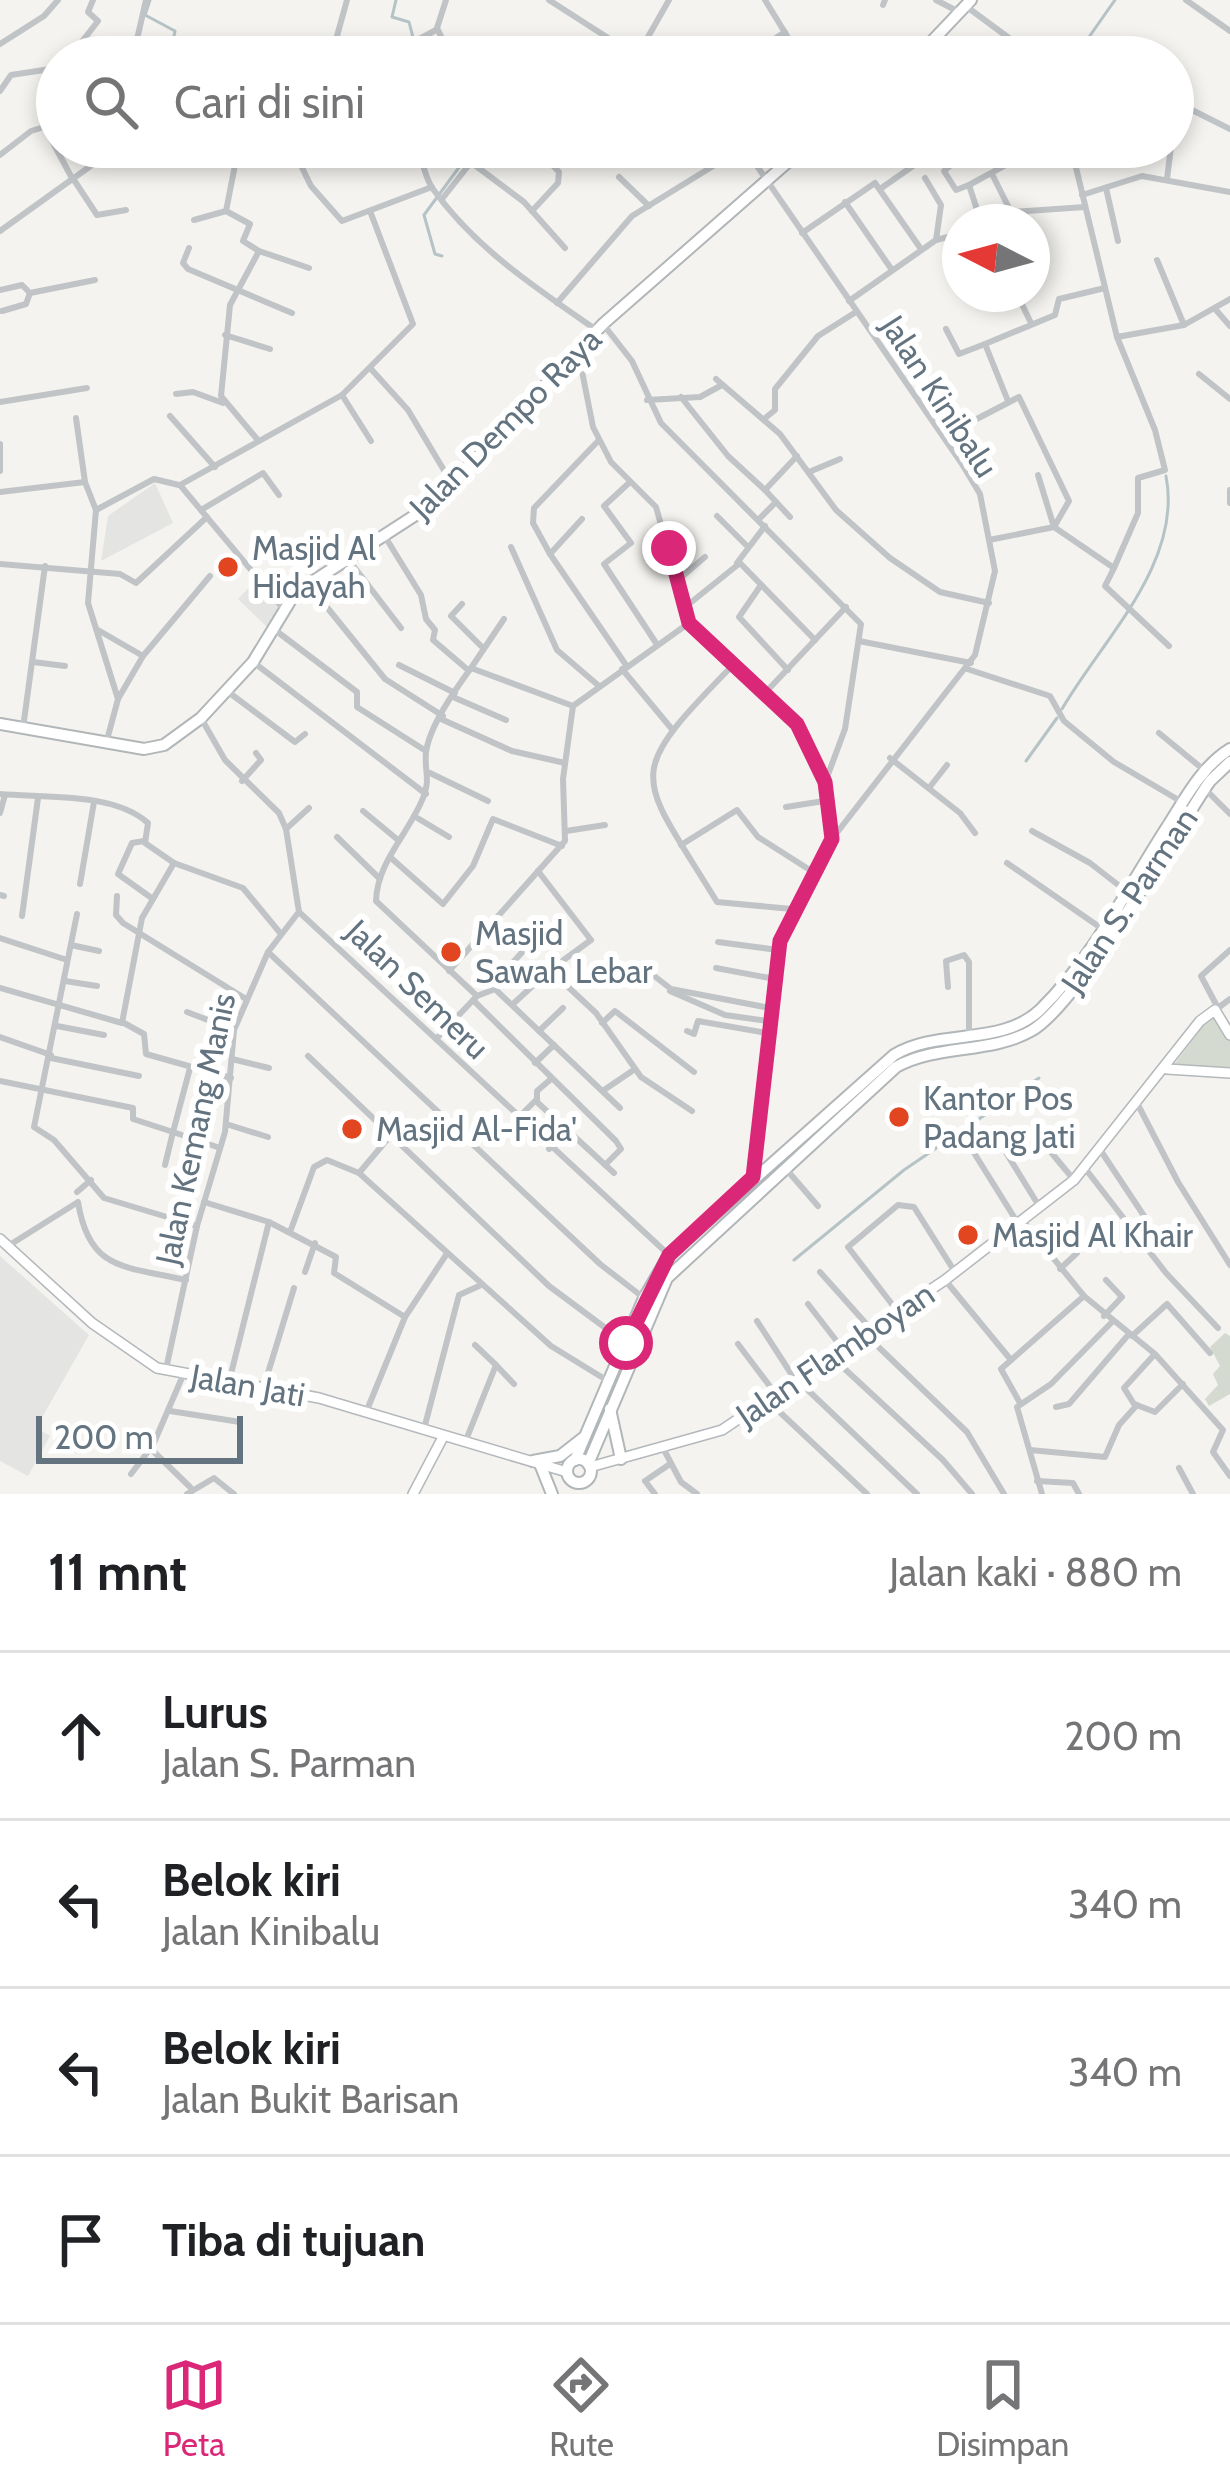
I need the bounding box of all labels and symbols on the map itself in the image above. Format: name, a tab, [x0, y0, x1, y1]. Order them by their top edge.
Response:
north arrow	[942, 204, 1050, 312]
street label: Jalan Kinibalu	[872, 307, 1007, 484]
street label: Jalan Dempo Raya	[400, 319, 609, 528]
route end	[642, 521, 696, 575]
place label: Masjid Al Hidayah	[252, 528, 376, 606]
marker: Masjid Al Hidayah	[215, 554, 241, 580]
street label: Jalan S. Parman	[1052, 800, 1206, 1001]
street label: Jalan Semeru	[338, 910, 498, 1067]
place label: Masjid Sawah Lebar	[475, 913, 653, 991]
marker: Masjid Sawah Lebar	[438, 939, 464, 965]
street label: Jalan Kemang Manis	[146, 990, 243, 1269]
place label: Kantor Pos Padang Jati	[923, 1078, 1075, 1156]
marker: Kantor Pos Padang Jati	[886, 1104, 912, 1130]
place label: Masjid Al-Fida'	[376, 1109, 577, 1149]
marker: Masjid Al-Fida'	[339, 1116, 365, 1142]
place label: Masjid Al Khair	[992, 1215, 1194, 1255]
marker: Masjid Al Khair	[955, 1222, 981, 1248]
street label: Jalan Flamboyan	[728, 1273, 942, 1435]
route start	[599, 1316, 653, 1370]
street label: Jalan Jati	[187, 1355, 308, 1415]
scale bar	[36, 1410, 243, 1463]

